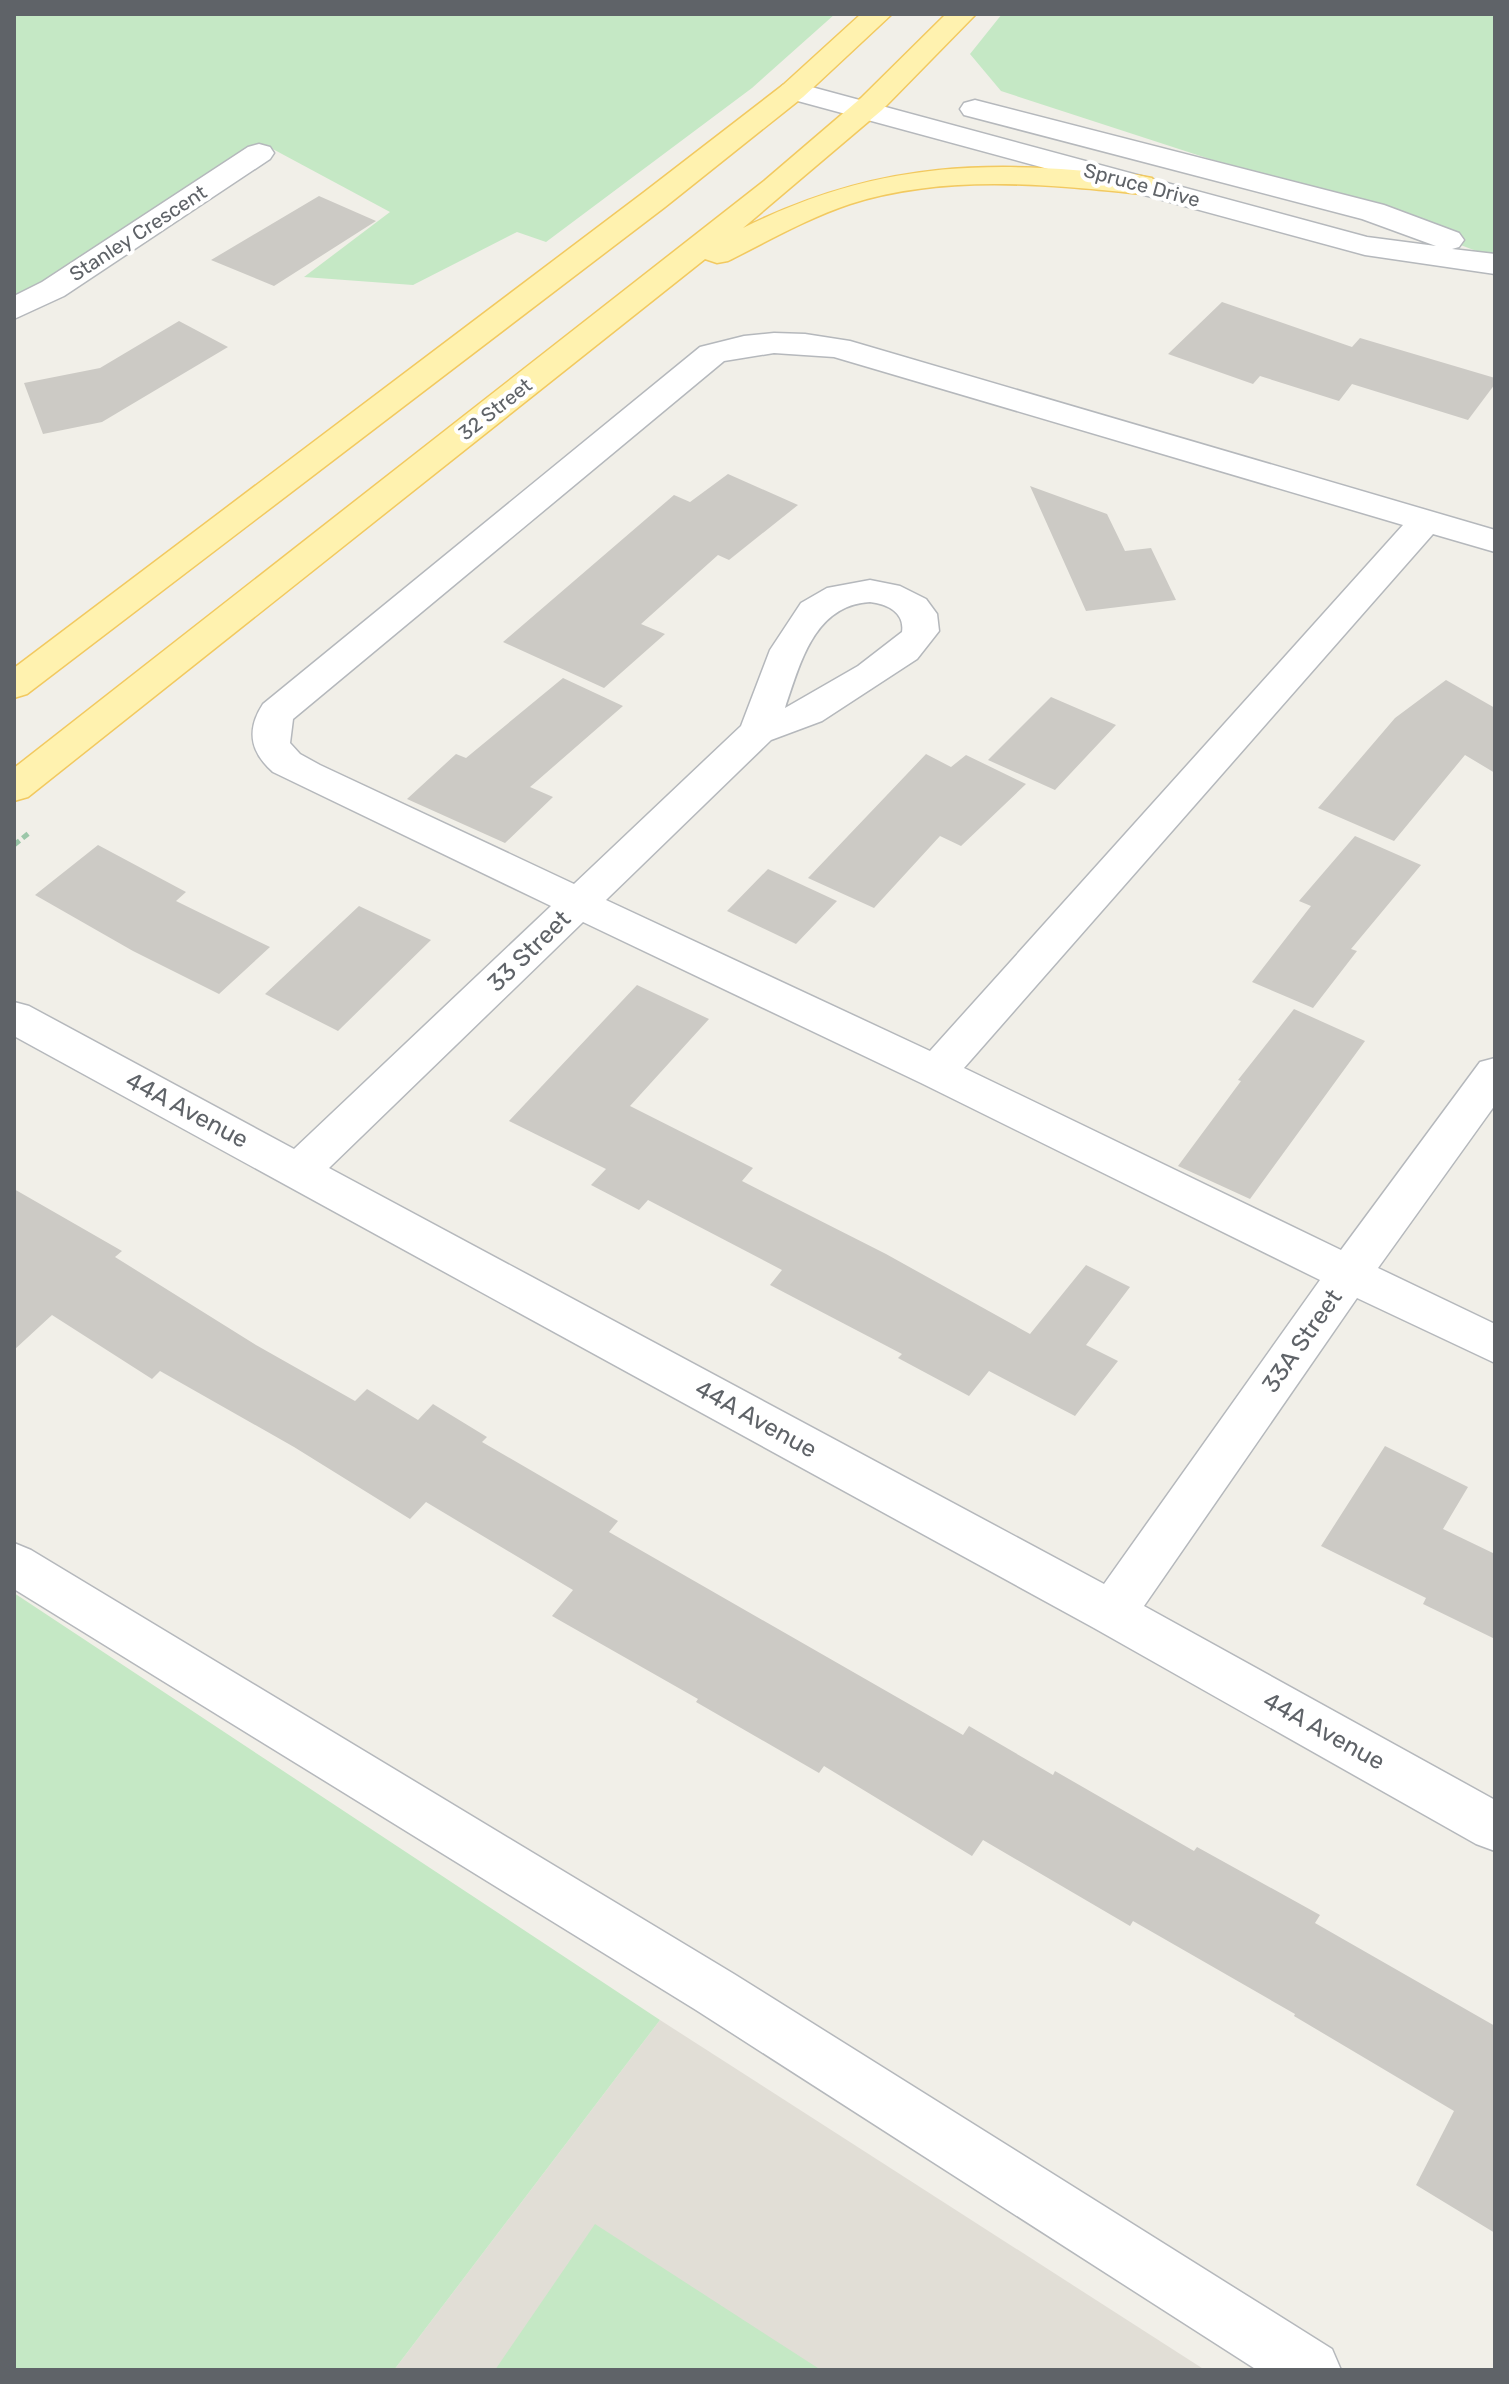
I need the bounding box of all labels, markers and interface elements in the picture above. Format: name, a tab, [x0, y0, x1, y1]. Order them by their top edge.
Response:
street label: Spruce Drive	[1081, 158, 1203, 212]
street label: Stanley Crescent	[65, 180, 211, 286]
street label: 32 Street	[454, 373, 537, 445]
street label: 33 Street	[482, 905, 576, 997]
street label: 44A Avenue	[121, 1066, 253, 1154]
street label: 33A Street	[1256, 1284, 1348, 1398]
street label: 44A Avenue	[690, 1374, 822, 1464]
street label: 44A Avenue	[1258, 1686, 1390, 1776]

